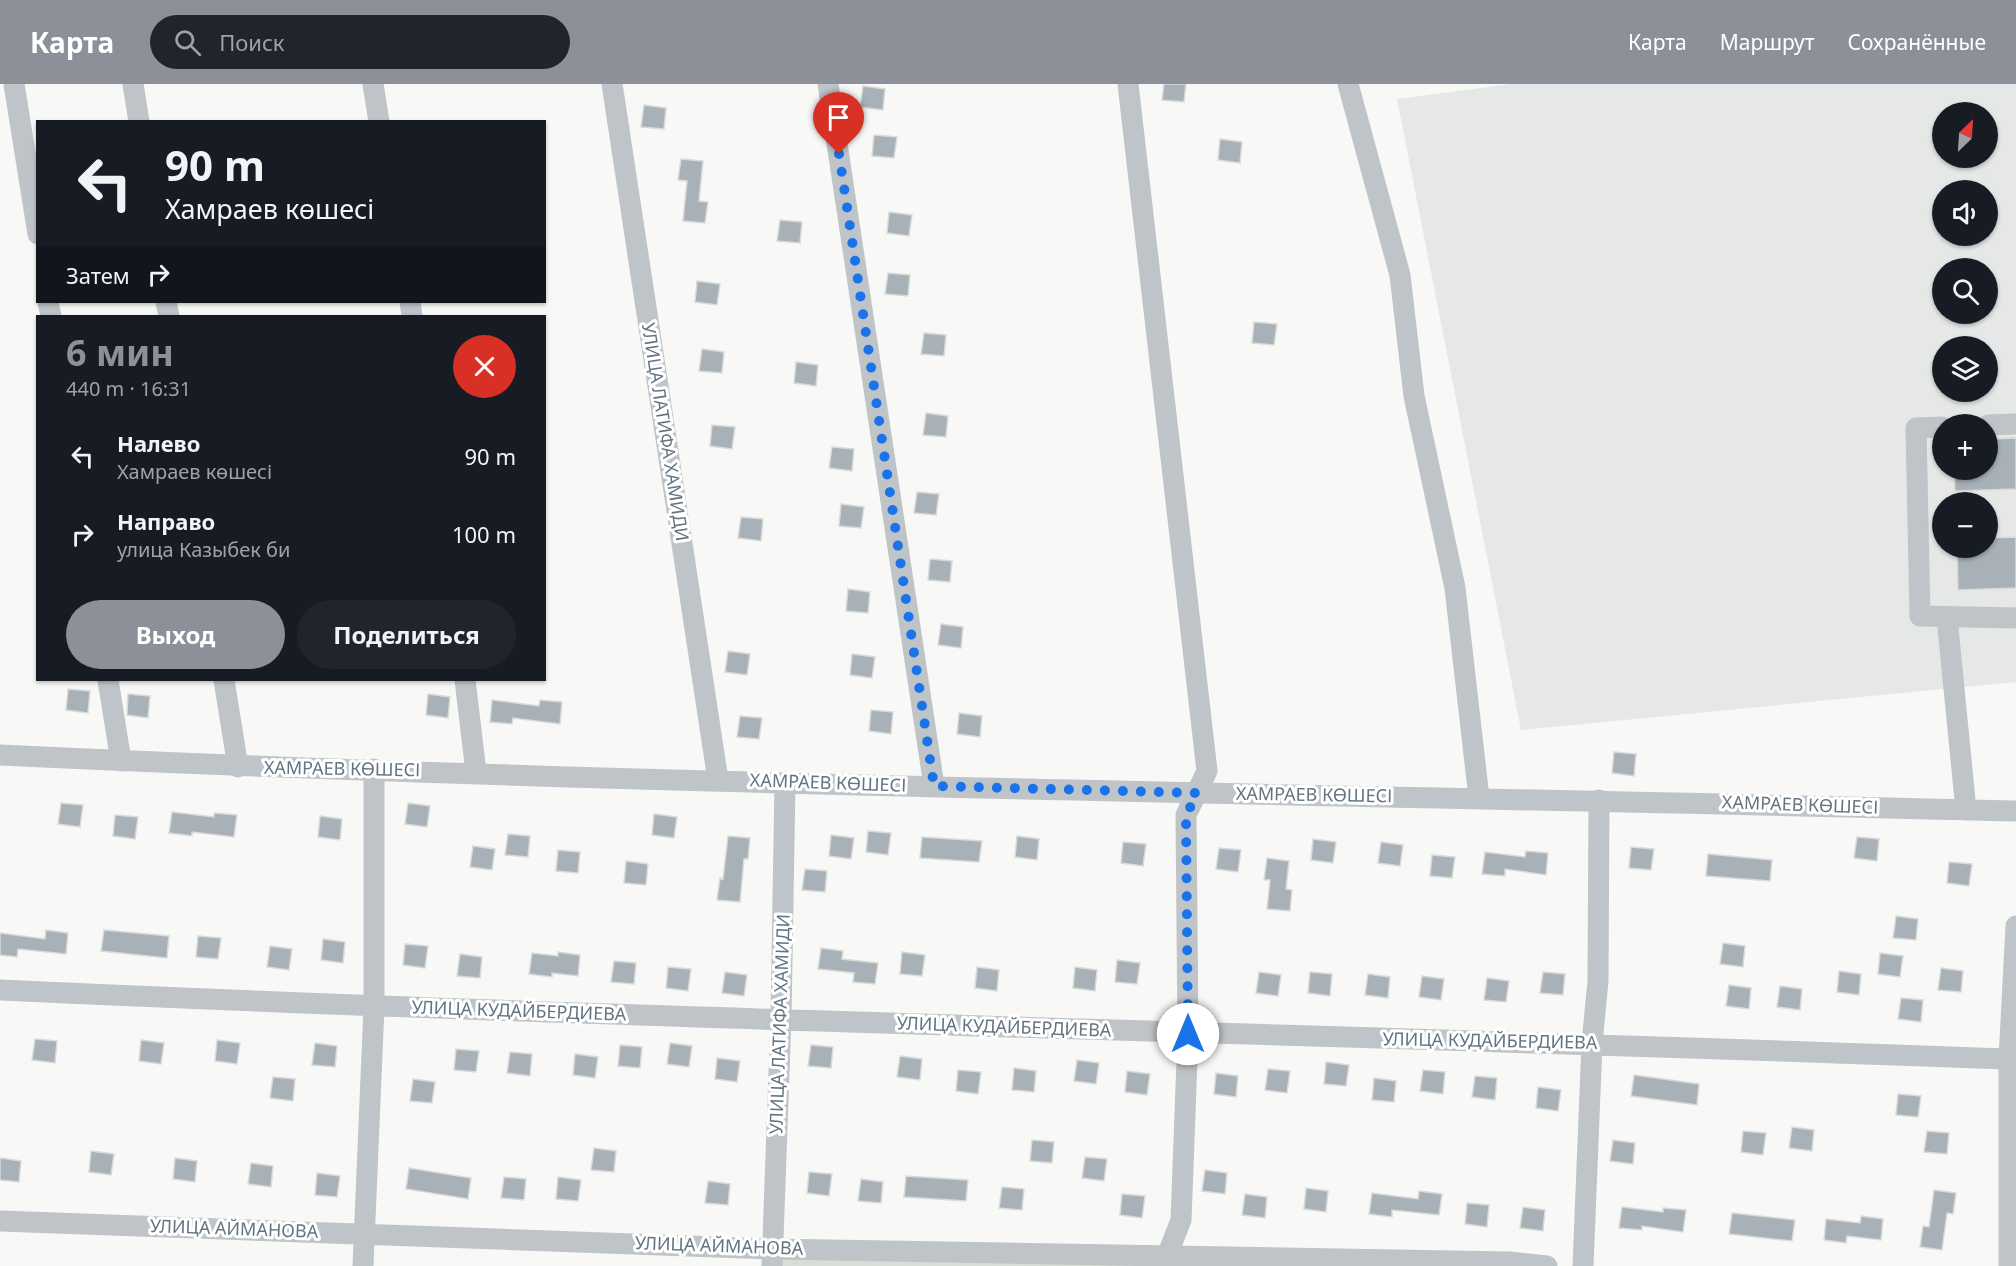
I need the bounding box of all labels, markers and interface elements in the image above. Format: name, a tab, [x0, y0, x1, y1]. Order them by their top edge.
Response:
search box	[150, 15, 570, 69]
text: Карта	[30, 23, 114, 61]
icon: search	[171, 26, 204, 59]
text: Поиск	[219, 27, 285, 57]
text: Карта	[1628, 28, 1687, 56]
text: Маршрут	[1720, 28, 1815, 56]
text: Сохранённые	[1848, 28, 1986, 56]
pin	[813, 92, 864, 154]
icon: arrive	[822, 101, 855, 134]
north arrow	[1932, 102, 1998, 168]
map controls	[1932, 102, 1998, 558]
text: 90 m	[165, 136, 265, 193]
icon: left	[66, 144, 144, 222]
button: sound	[1932, 180, 1998, 246]
text: Хамраев көшесі	[165, 190, 374, 227]
icon: right	[142, 258, 175, 291]
button: search	[1932, 258, 1998, 324]
text: Затем	[66, 260, 130, 290]
street label: УЛИЦА ЛАТИФА ХАМИДИ	[637, 321, 695, 543]
text: 6 мин	[66, 328, 174, 377]
button: close	[453, 335, 516, 398]
button: layers	[1932, 336, 1998, 402]
text: 440 m · 16:31	[66, 375, 191, 402]
button: +	[1932, 414, 1998, 480]
text: Налево	[117, 428, 200, 458]
icon: left	[66, 440, 99, 473]
text: 90 m	[465, 441, 516, 471]
text: Хамраев көшесі	[117, 458, 272, 485]
button: −	[1932, 492, 1998, 558]
text: Направо	[117, 506, 215, 536]
icon: right	[66, 518, 99, 551]
text: 100 m	[452, 519, 516, 549]
text: улица Казыбек би	[117, 536, 290, 563]
button: Выход	[66, 600, 285, 669]
button: Поделиться	[297, 600, 516, 669]
street label: ХАМРАЕВ КӨШЕСІ	[264, 755, 420, 781]
street label: ХАМРАЕВ КӨШЕСІ	[749, 767, 907, 797]
street label: ХАМРАЕВ КӨШЕСІ	[1236, 781, 1392, 807]
street label: ХАМРАЕВ КӨШЕСІ	[1721, 789, 1879, 819]
street label: УЛИЦА ЛАТИФА ХАМИДИ	[763, 913, 795, 1135]
street label: УЛИЦА КУДАЙБЕРДИЕВА	[411, 994, 627, 1026]
position arrow	[1156, 1002, 1220, 1066]
street label: УЛИЦА КУДАЙБЕРДИЕВА	[896, 1010, 1112, 1042]
street label: УЛИЦА КУДАЙБЕРДИЕВА	[1382, 1026, 1598, 1054]
street label: УЛИЦА АЙМАНОВА	[150, 1213, 319, 1243]
street label: УЛИЦА АЙМАНОВА	[635, 1230, 804, 1260]

